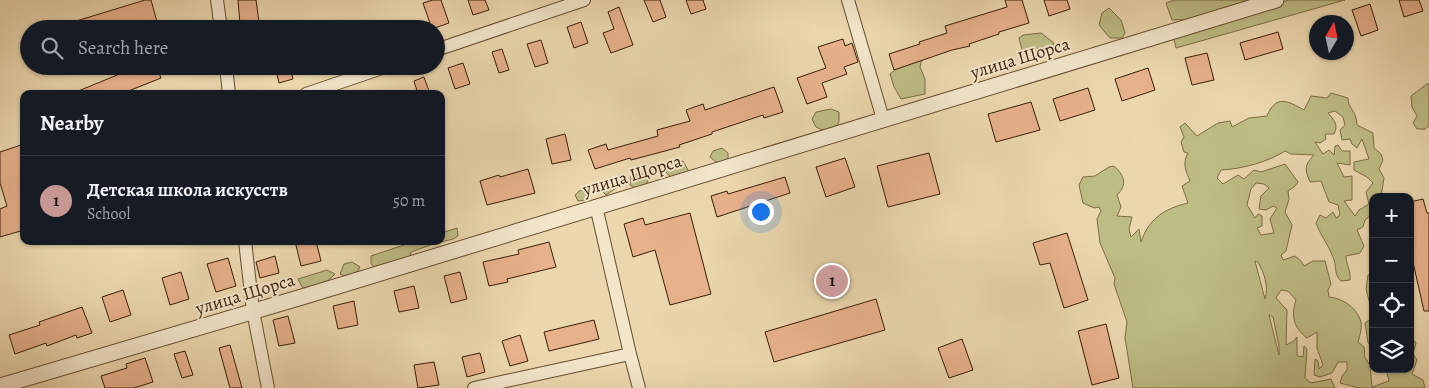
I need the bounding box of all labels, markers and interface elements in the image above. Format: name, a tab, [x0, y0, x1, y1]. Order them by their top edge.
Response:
north arrow	[1309, 15, 1354, 60]
search box	[20, 20, 445, 75]
street label: улица Щорса	[966, 31, 1073, 85]
icon: search	[38, 34, 66, 62]
text: Search here	[78, 35, 168, 61]
text: Nearby	[40, 109, 103, 137]
street label: улица Щорса	[578, 148, 685, 202]
text: Детская школа искусств	[87, 177, 288, 203]
text: 1	[53, 190, 59, 212]
text: 50 m	[393, 190, 425, 212]
map controls	[1369, 193, 1414, 373]
button: +	[1369, 193, 1414, 238]
your location	[748, 199, 774, 225]
text: School	[87, 203, 130, 225]
button: −	[1369, 238, 1414, 283]
pin: 1	[816, 262, 848, 300]
street label: улица Щорса	[191, 267, 298, 321]
button: locate	[1369, 283, 1414, 328]
button: layers	[1369, 328, 1414, 373]

